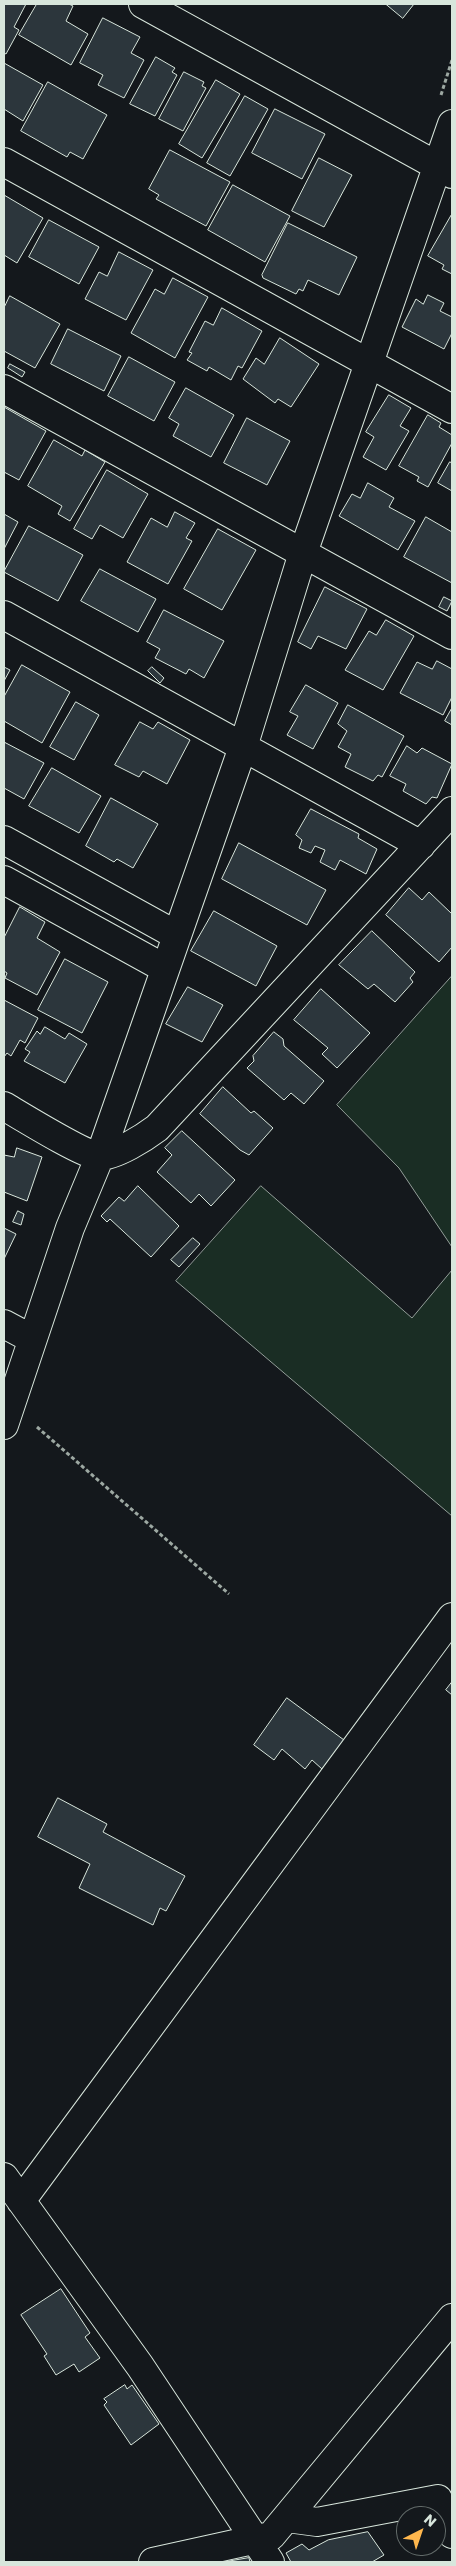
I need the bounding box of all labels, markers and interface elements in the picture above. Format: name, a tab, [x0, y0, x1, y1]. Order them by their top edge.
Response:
north arrow	[396, 2506, 446, 2556]
text: N	[420, 2509, 441, 2531]

